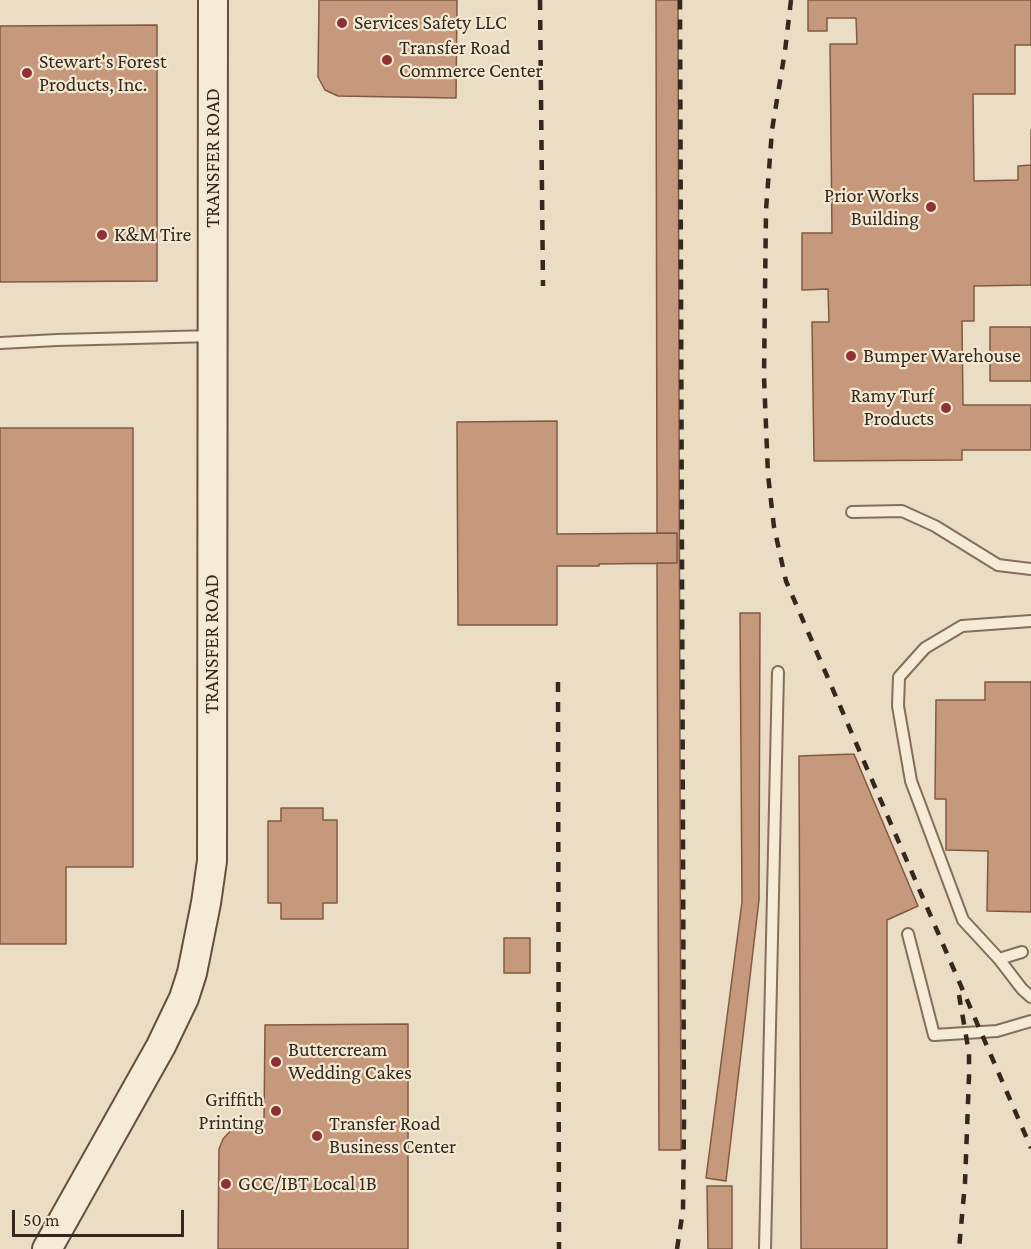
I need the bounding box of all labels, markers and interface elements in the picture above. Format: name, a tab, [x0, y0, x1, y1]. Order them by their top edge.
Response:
place label: Services Safety LLC	[354, 11, 507, 35]
marker: Services Safety LLC	[335, 16, 349, 30]
place label: Transfer Road Commerce Center	[399, 36, 543, 83]
place label: Stewart's Forest Products, Inc.	[39, 50, 167, 97]
marker: Transfer Road Commerce Center	[380, 53, 394, 67]
marker: Stewart's Forest Products, Inc.	[20, 66, 34, 80]
street label: TRANSFER ROAD	[201, 88, 225, 228]
place label: Prior Works Building	[824, 184, 919, 231]
marker: Prior Works Building	[924, 200, 938, 214]
place label: K&M Tire	[114, 223, 191, 247]
marker: K&M Tire	[95, 228, 109, 242]
place label: Bumper Warehouse	[863, 344, 1021, 368]
marker: Bumper Warehouse	[844, 349, 858, 363]
place label: Ramy Turf Products	[850, 384, 934, 431]
marker: Ramy Turf Products	[939, 401, 953, 415]
street label: TRANSFER ROAD	[200, 574, 224, 714]
place label: Buttercream Wedding Cakes	[288, 1038, 412, 1085]
marker: Buttercream Wedding Cakes	[269, 1055, 283, 1069]
place label: Griffith Printing	[199, 1088, 264, 1135]
marker: Griffith Printing	[269, 1104, 283, 1118]
place label: Transfer Road Business Center	[329, 1112, 456, 1159]
marker: Transfer Road Business Center	[310, 1129, 324, 1143]
place label: GCC/IBT Local 1B	[238, 1172, 377, 1196]
marker: GCC/IBT Local 1B	[219, 1177, 233, 1191]
scale bar	[15, 1198, 188, 1236]
text: 50 m	[23, 1210, 60, 1230]

